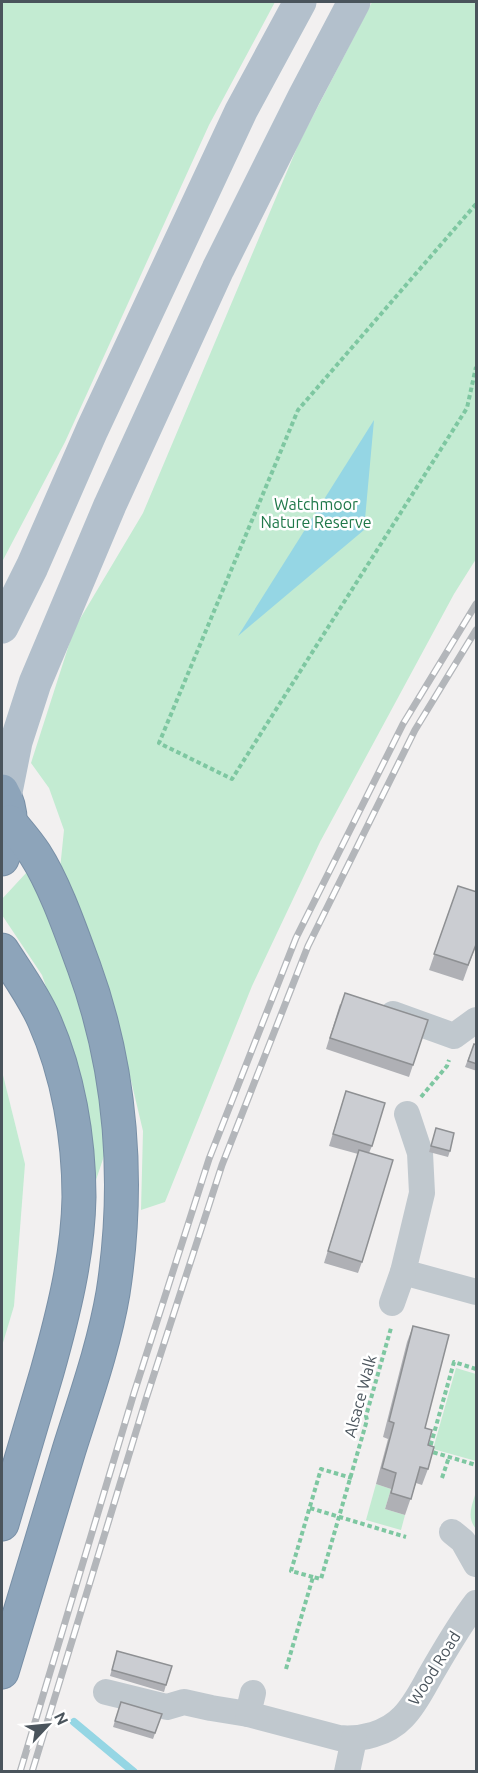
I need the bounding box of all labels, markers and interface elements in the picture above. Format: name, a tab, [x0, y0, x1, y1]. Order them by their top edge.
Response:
park label: Watchmoor Nature Reserve	[260, 495, 372, 531]
street label: Alsace Walk	[340, 1353, 380, 1439]
street label: Wood Road	[404, 1628, 464, 1708]
north arrow	[18, 1695, 78, 1755]
text: N	[51, 1709, 72, 1728]

